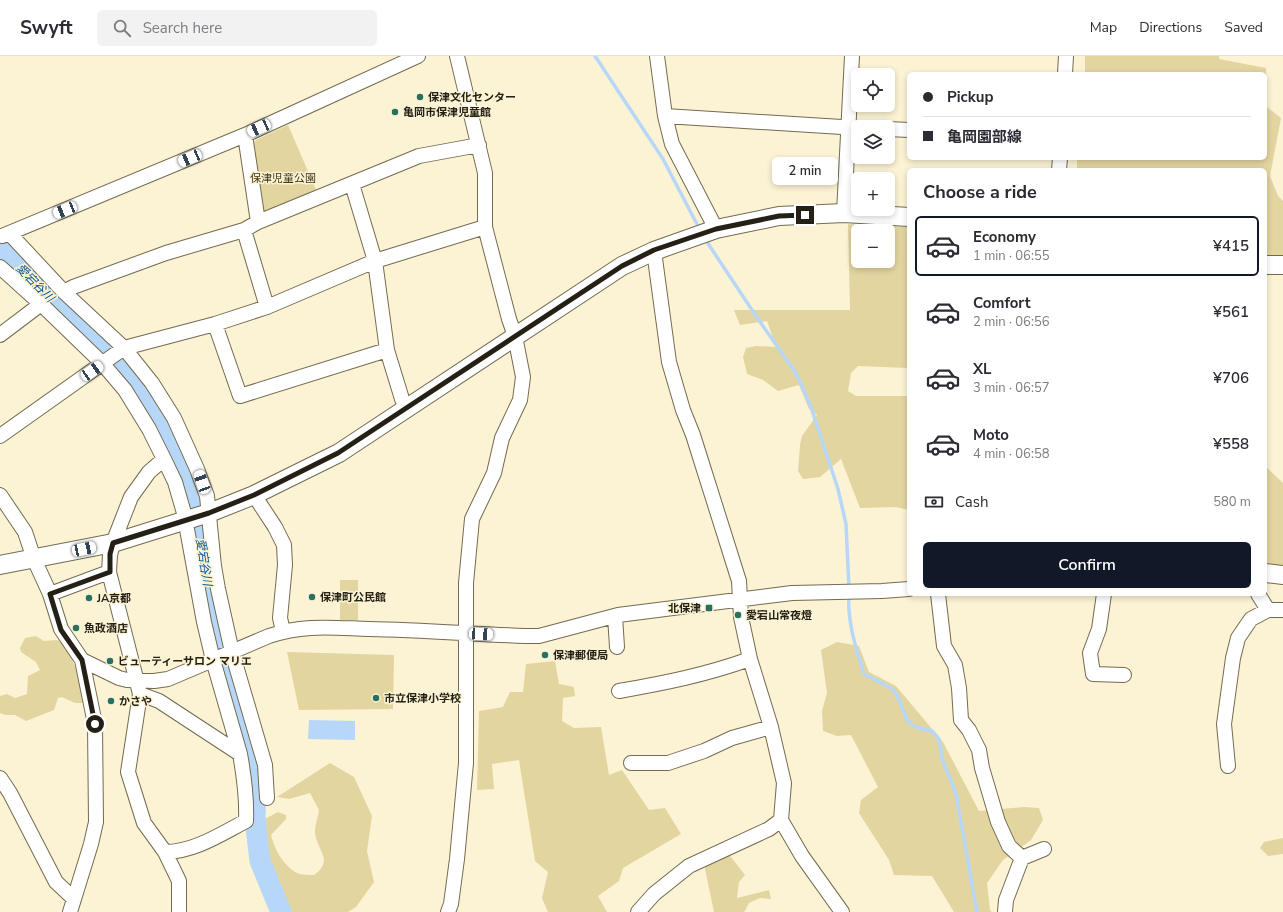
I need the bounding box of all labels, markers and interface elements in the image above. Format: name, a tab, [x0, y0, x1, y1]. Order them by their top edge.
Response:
search box	[97, 10, 377, 46]
text: Swyft	[20, 15, 73, 41]
icon: search	[111, 17, 133, 39]
text: Search here	[143, 18, 222, 38]
text: Map	[1090, 18, 1117, 37]
text: Directions	[1139, 18, 1202, 37]
text: Saved	[1224, 18, 1263, 37]
map controls	[851, 68, 895, 268]
button: locate	[851, 68, 895, 112]
text: Pickup	[947, 87, 993, 107]
place label: 保津文化センター	[428, 90, 516, 105]
marker: 保津文化センター	[415, 92, 425, 102]
place label: 亀岡市保津児童館	[403, 105, 491, 120]
marker: 亀岡市保津児童館	[390, 107, 400, 117]
car	[246, 118, 272, 138]
button: layers	[851, 120, 895, 164]
text: 亀岡園部線	[947, 127, 1022, 147]
car	[177, 148, 203, 168]
callout: 2 min	[772, 157, 838, 185]
text: 2 min	[788, 162, 822, 180]
park label: 保津児童公園	[250, 171, 316, 186]
button: +	[851, 172, 895, 216]
text: Choose a ride	[923, 180, 1037, 204]
car	[52, 200, 78, 220]
route end	[796, 206, 814, 224]
button: −	[851, 224, 895, 268]
text: Economy	[973, 227, 1036, 247]
icon: car	[925, 228, 961, 264]
text: ¥415	[1213, 236, 1249, 256]
text: 1 min · 06:55	[973, 247, 1049, 265]
water label: 愛宕谷川	[12, 260, 59, 307]
text: Comfort	[973, 293, 1030, 313]
icon: car	[925, 294, 961, 330]
text: ¥561	[1213, 302, 1249, 322]
text: 2 min · 06:56	[973, 313, 1049, 331]
car	[79, 359, 105, 383]
text: XL	[973, 359, 992, 379]
icon: car	[925, 360, 961, 396]
text: ¥706	[1213, 368, 1249, 388]
text: 3 min · 06:57	[973, 379, 1049, 397]
text: Moto	[973, 425, 1009, 445]
icon: car	[925, 426, 961, 462]
text: ¥558	[1213, 434, 1249, 454]
text: 4 min · 06:58	[973, 445, 1049, 463]
car	[192, 469, 212, 495]
icon: cash	[923, 491, 945, 513]
text: Cash	[955, 492, 989, 512]
text: 580 m	[1213, 493, 1251, 511]
water label: 愛宕谷川	[192, 537, 216, 589]
car	[71, 541, 97, 557]
button: Confirm	[923, 542, 1251, 588]
place label: 保津町公民館	[320, 590, 386, 605]
place label: JA京都	[96, 591, 131, 606]
marker: 保津町公民館	[307, 592, 317, 602]
marker: JA京都	[84, 593, 94, 603]
place label: 北保津	[668, 601, 701, 616]
marker: 北保津	[704, 603, 714, 613]
place label: 愛宕山常夜燈	[746, 608, 812, 623]
marker: 愛宕山常夜燈	[733, 610, 743, 620]
place label: 魚政酒店	[84, 621, 128, 636]
marker: 魚政酒店	[71, 623, 81, 633]
car	[469, 627, 493, 641]
place label: 保津郵便局	[553, 648, 608, 663]
marker: 保津郵便局	[540, 650, 550, 660]
place label: ビューティーサロン マリエ	[118, 654, 252, 669]
marker: ビューティーサロン マリエ	[105, 656, 115, 666]
place label: 市立保津小学校	[384, 691, 461, 706]
marker: 市立保津小学校	[371, 693, 381, 703]
place label: かさや	[119, 694, 152, 709]
marker: かさや	[106, 696, 116, 706]
route start	[86, 715, 104, 733]

